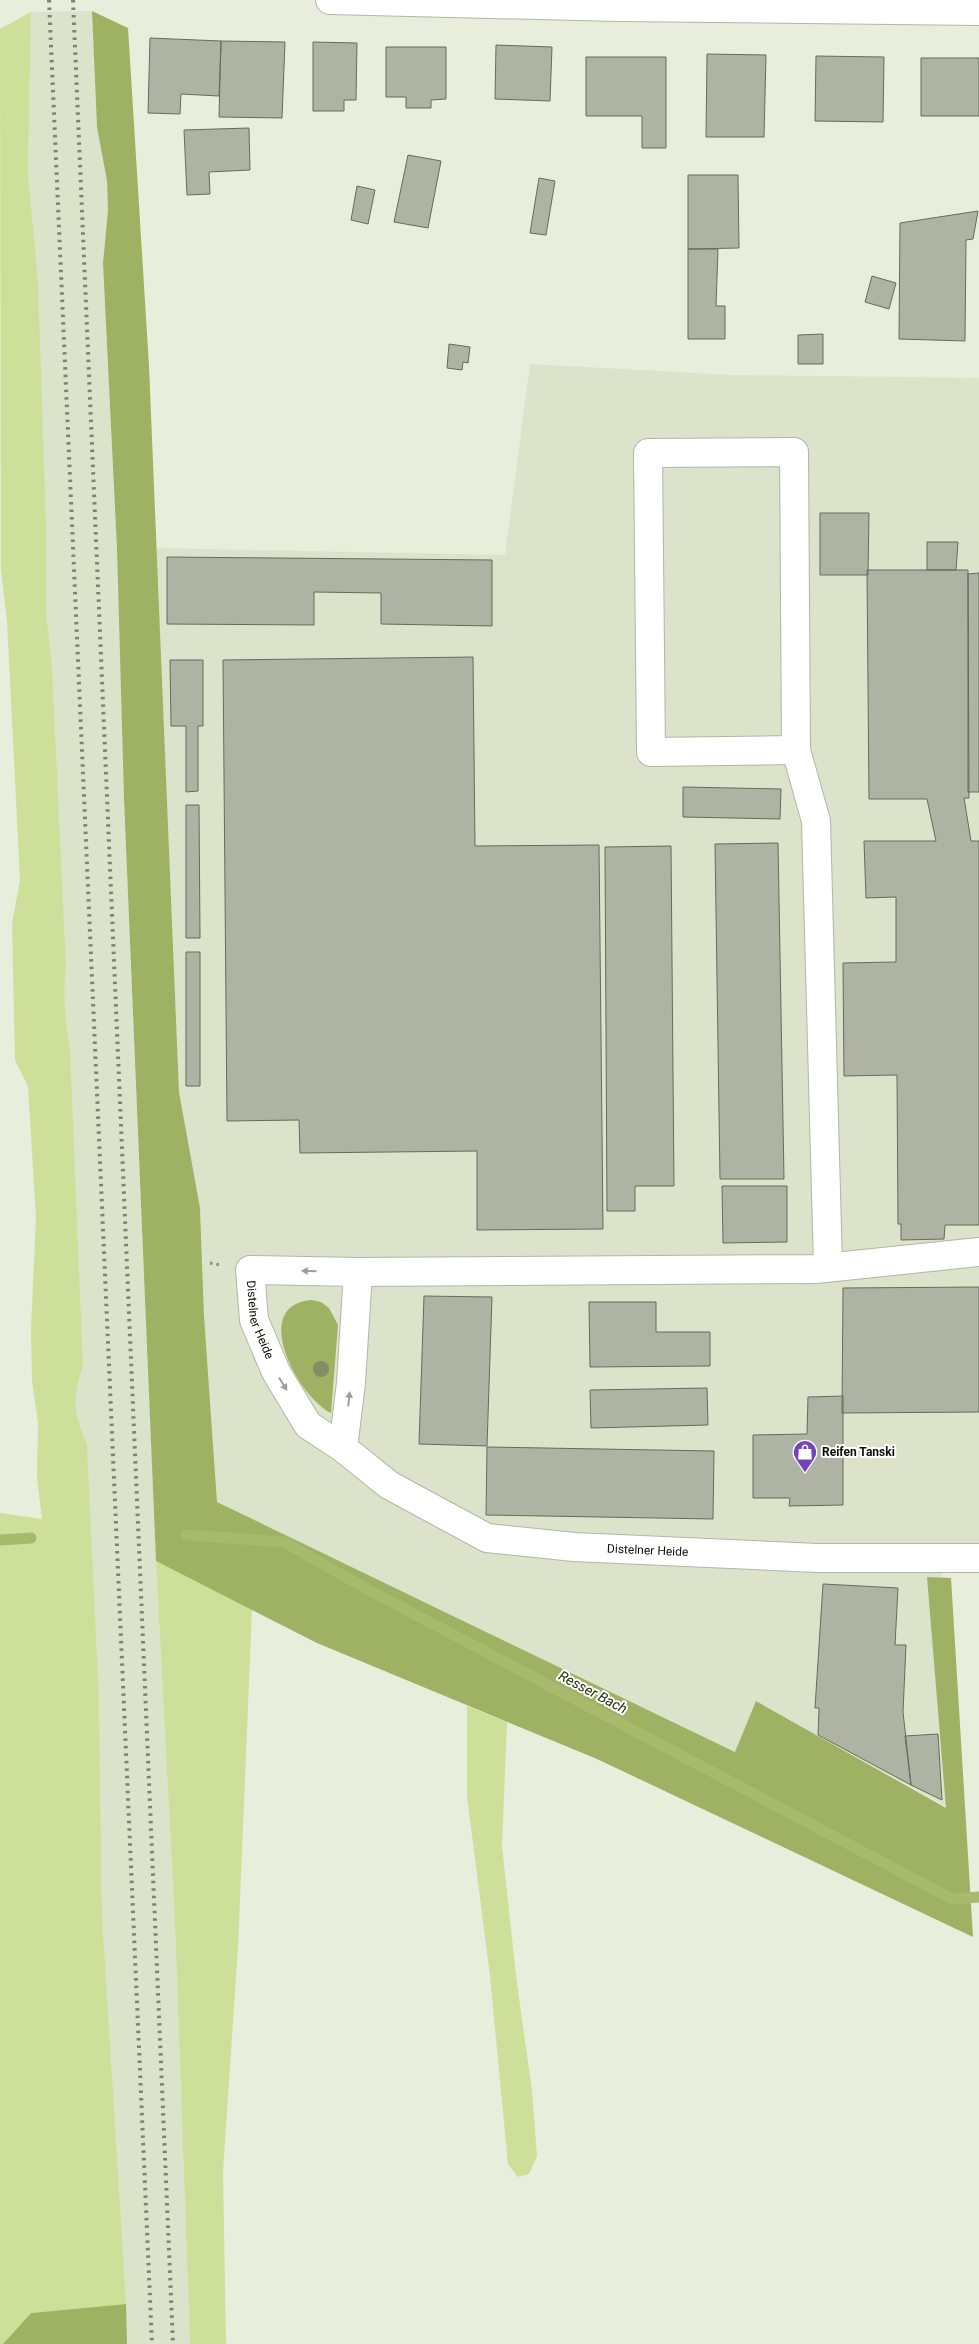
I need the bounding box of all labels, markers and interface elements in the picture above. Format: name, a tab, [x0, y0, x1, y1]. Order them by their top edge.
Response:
one-way arrow	[301, 1267, 317, 1275]
street label: Distelner Heide	[244, 1280, 277, 1361]
one-way arrow	[279, 1378, 288, 1391]
one-way arrow	[345, 1391, 353, 1407]
shop icon: Reifen Tanski	[792, 1439, 818, 1473]
place label: Reifen Tanski	[822, 1445, 895, 1459]
street label: Distelner Heide	[607, 1542, 689, 1559]
water label: Resser Bach	[556, 1667, 630, 1717]

